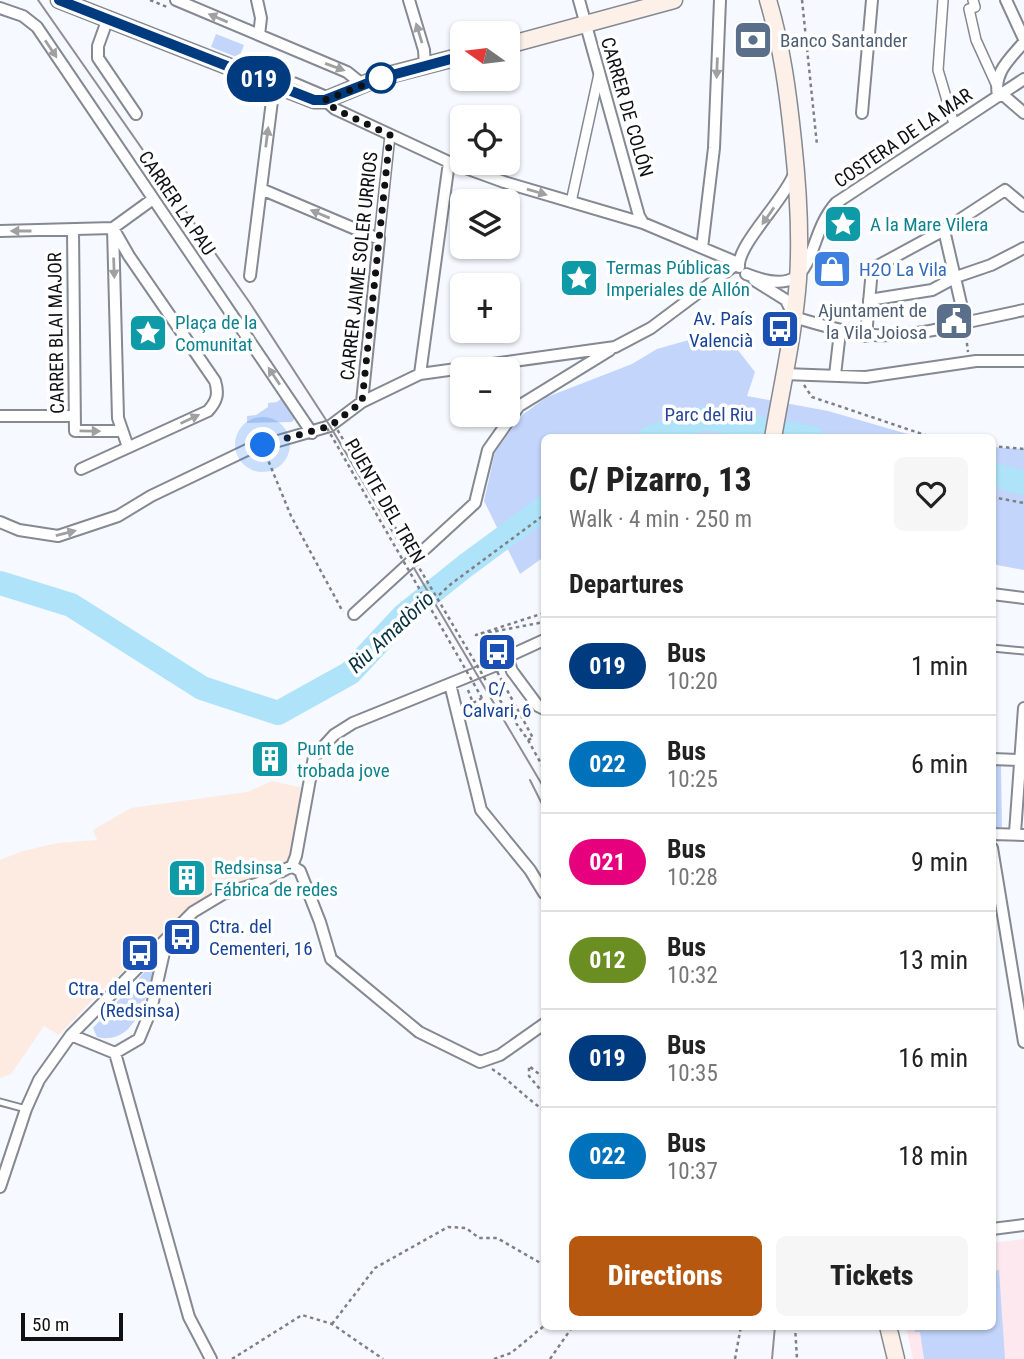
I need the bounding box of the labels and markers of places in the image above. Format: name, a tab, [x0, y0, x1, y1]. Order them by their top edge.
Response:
bank icon: Banco Santander	[732, 19, 774, 61]
place label: Banco Santander	[780, 29, 908, 52]
unlabelled marker	[366, 63, 396, 93]
place icon: A la Mare Vilera	[822, 203, 864, 245]
place label: A la Mare Vilera	[870, 213, 988, 236]
shop icon: H2O La Vila	[811, 248, 853, 290]
place label: Termas Públicas Imperiales de Allón	[606, 256, 750, 301]
place icon: Termas Públicas Imperiales de Allón	[558, 257, 600, 299]
place label: H2O La Vila	[859, 258, 947, 281]
place label: Ajuntament de la Vila Joiosa	[818, 299, 927, 344]
public building icon: Ajuntament de la Vila Joiosa	[933, 300, 975, 342]
place label: Av. País Valencià	[689, 307, 753, 352]
bus stop icon: Av. País Valencià	[759, 308, 801, 350]
place label: Plaça de la Comunitat	[175, 311, 257, 356]
place icon: Plaça de la Comunitat	[127, 312, 169, 354]
bus stop icon: C/ Calvari, 6	[476, 631, 518, 673]
place label: C/ Calvari, 6	[463, 677, 531, 722]
place label: Punt de trobada jove	[297, 737, 390, 782]
building icon: Punt de trobada jove	[249, 738, 291, 780]
place label: Redsinsa - Fábrica de redes	[214, 856, 338, 901]
building icon: Redsinsa - Fábrica de redes	[166, 857, 208, 899]
place label: Ctra. del Cementeri, 16	[209, 915, 313, 960]
bus stop icon: Ctra. del Cementeri, 16	[161, 916, 203, 958]
bus stop icon: Ctra. del Cementeri (Redsinsa)	[119, 932, 161, 974]
place label: Ctra. del Cementeri (Redsinsa)	[68, 977, 212, 1022]

